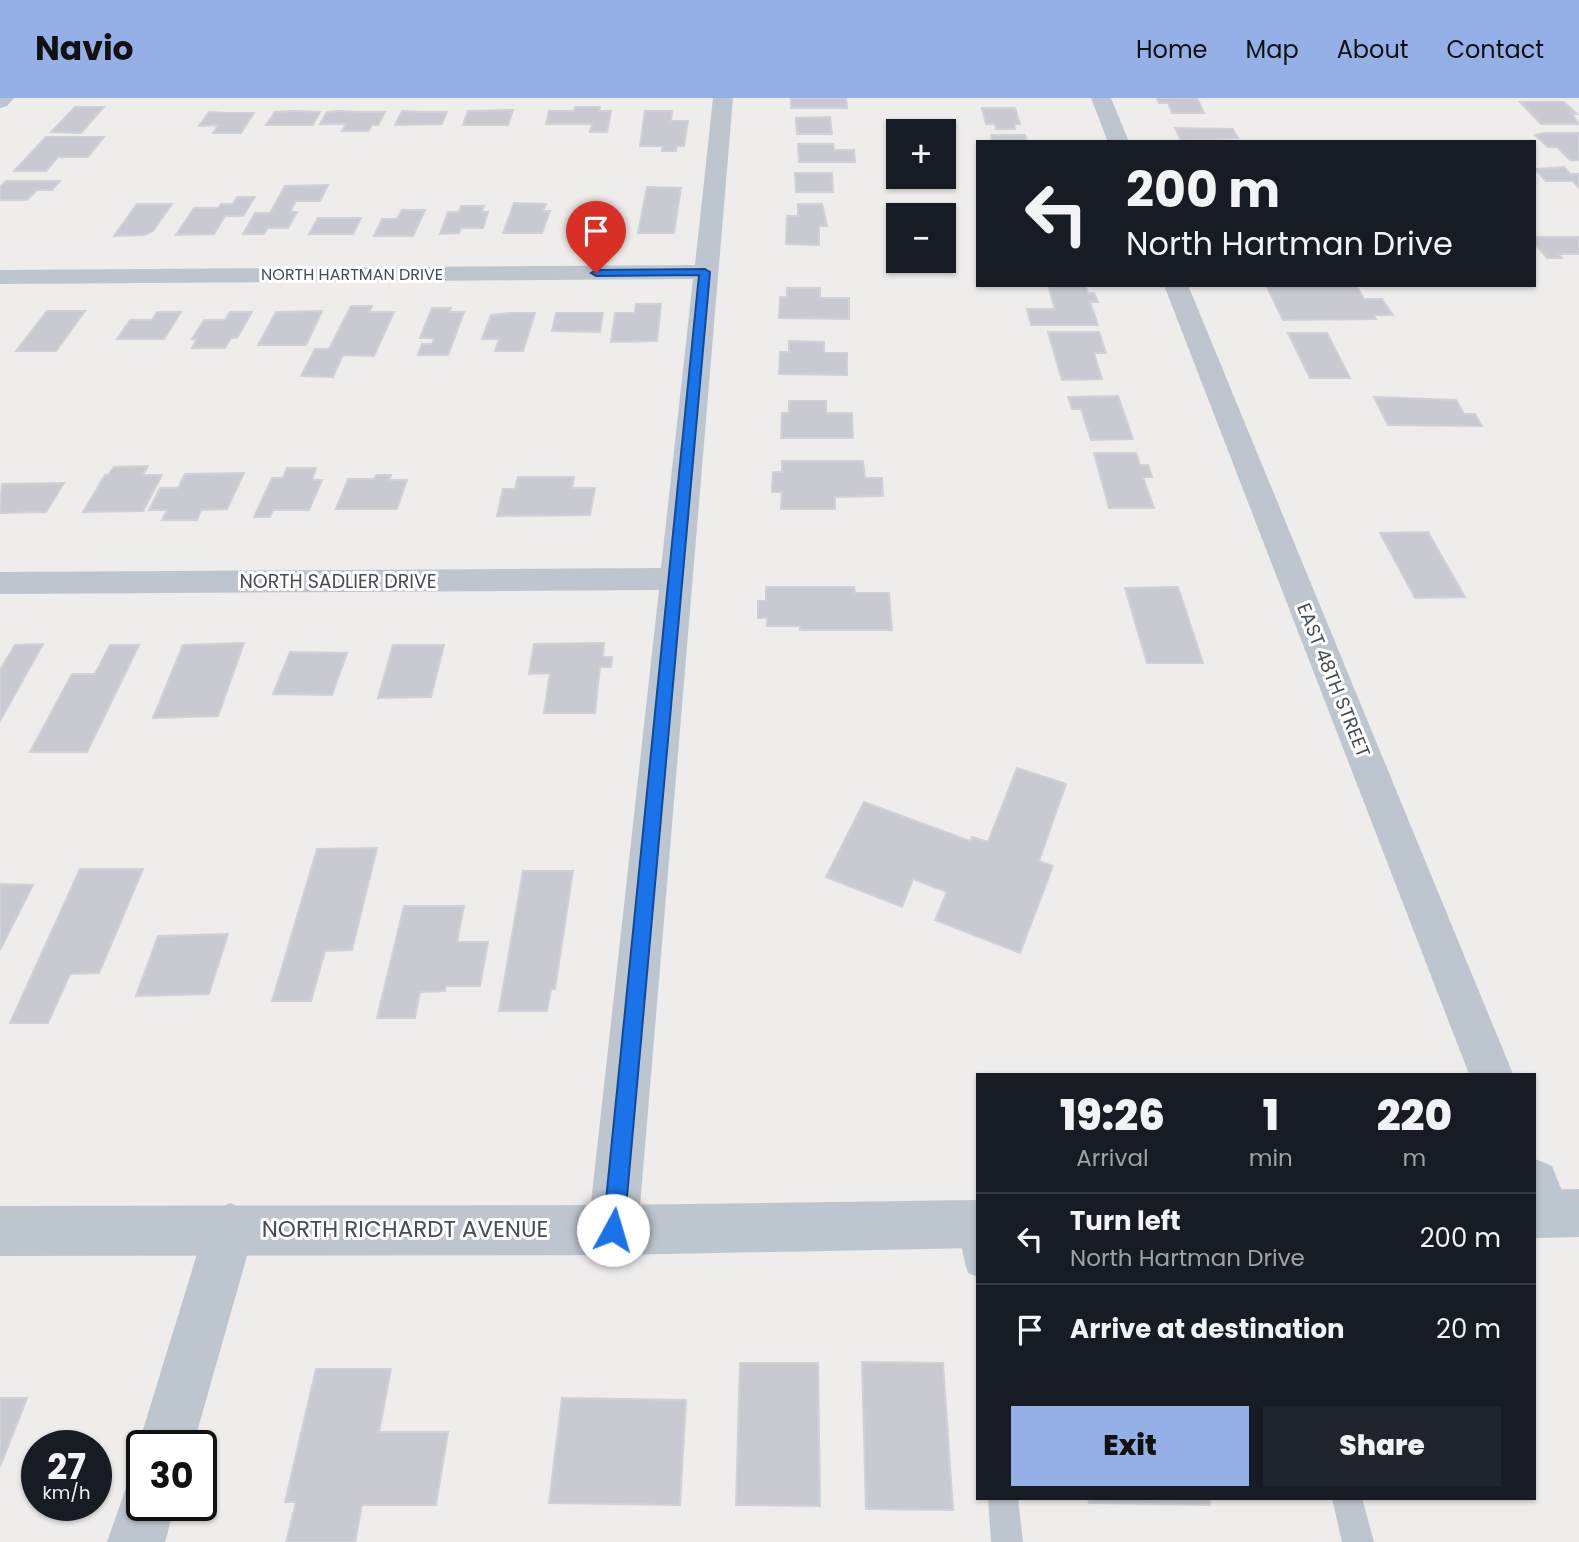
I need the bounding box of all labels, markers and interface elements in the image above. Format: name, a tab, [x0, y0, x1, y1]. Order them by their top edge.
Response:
text: Navio	[35, 25, 134, 72]
text: Home	[1136, 33, 1208, 66]
text: Map	[1246, 33, 1299, 66]
text: About	[1337, 33, 1408, 66]
text: Contact	[1446, 33, 1544, 66]
map controls	[886, 119, 956, 273]
button: +	[886, 119, 956, 189]
text: 200 m	[1126, 156, 1280, 224]
icon: left	[1011, 168, 1102, 259]
pin	[566, 201, 626, 273]
button: −	[886, 203, 956, 273]
icon: arrive	[577, 212, 615, 250]
text: North Hartman Drive	[1126, 221, 1453, 266]
street label: NORTH HARTMAN DRIVE	[261, 263, 443, 286]
street label: NORTH SADLIER DRIVE	[239, 568, 437, 595]
street label: EAST 48TH STREET	[1290, 599, 1377, 761]
text: 19:26	[1060, 1086, 1165, 1145]
text: 1	[1263, 1086, 1279, 1145]
text: 220	[1377, 1086, 1452, 1145]
text: Arrival	[1076, 1142, 1149, 1174]
text: min	[1249, 1142, 1293, 1174]
text: m	[1403, 1142, 1426, 1174]
position arrow	[576, 1193, 650, 1267]
text: Turn left	[1070, 1203, 1181, 1239]
street label: NORTH RICHARDT AVENUE	[262, 1213, 548, 1245]
icon: left	[1011, 1220, 1049, 1258]
text: 200 m	[1420, 1220, 1501, 1256]
text: North Hartman Drive	[1070, 1242, 1305, 1274]
icon: arrive	[1011, 1311, 1049, 1349]
text: Arrive at destination	[1070, 1311, 1345, 1347]
text: 20 m	[1436, 1311, 1501, 1347]
button: Exit	[1011, 1406, 1249, 1486]
button: Share	[1263, 1406, 1501, 1486]
speed limit sign: 30	[126, 1430, 217, 1521]
text: 27	[47, 1442, 86, 1491]
text: km/h	[43, 1480, 90, 1505]

